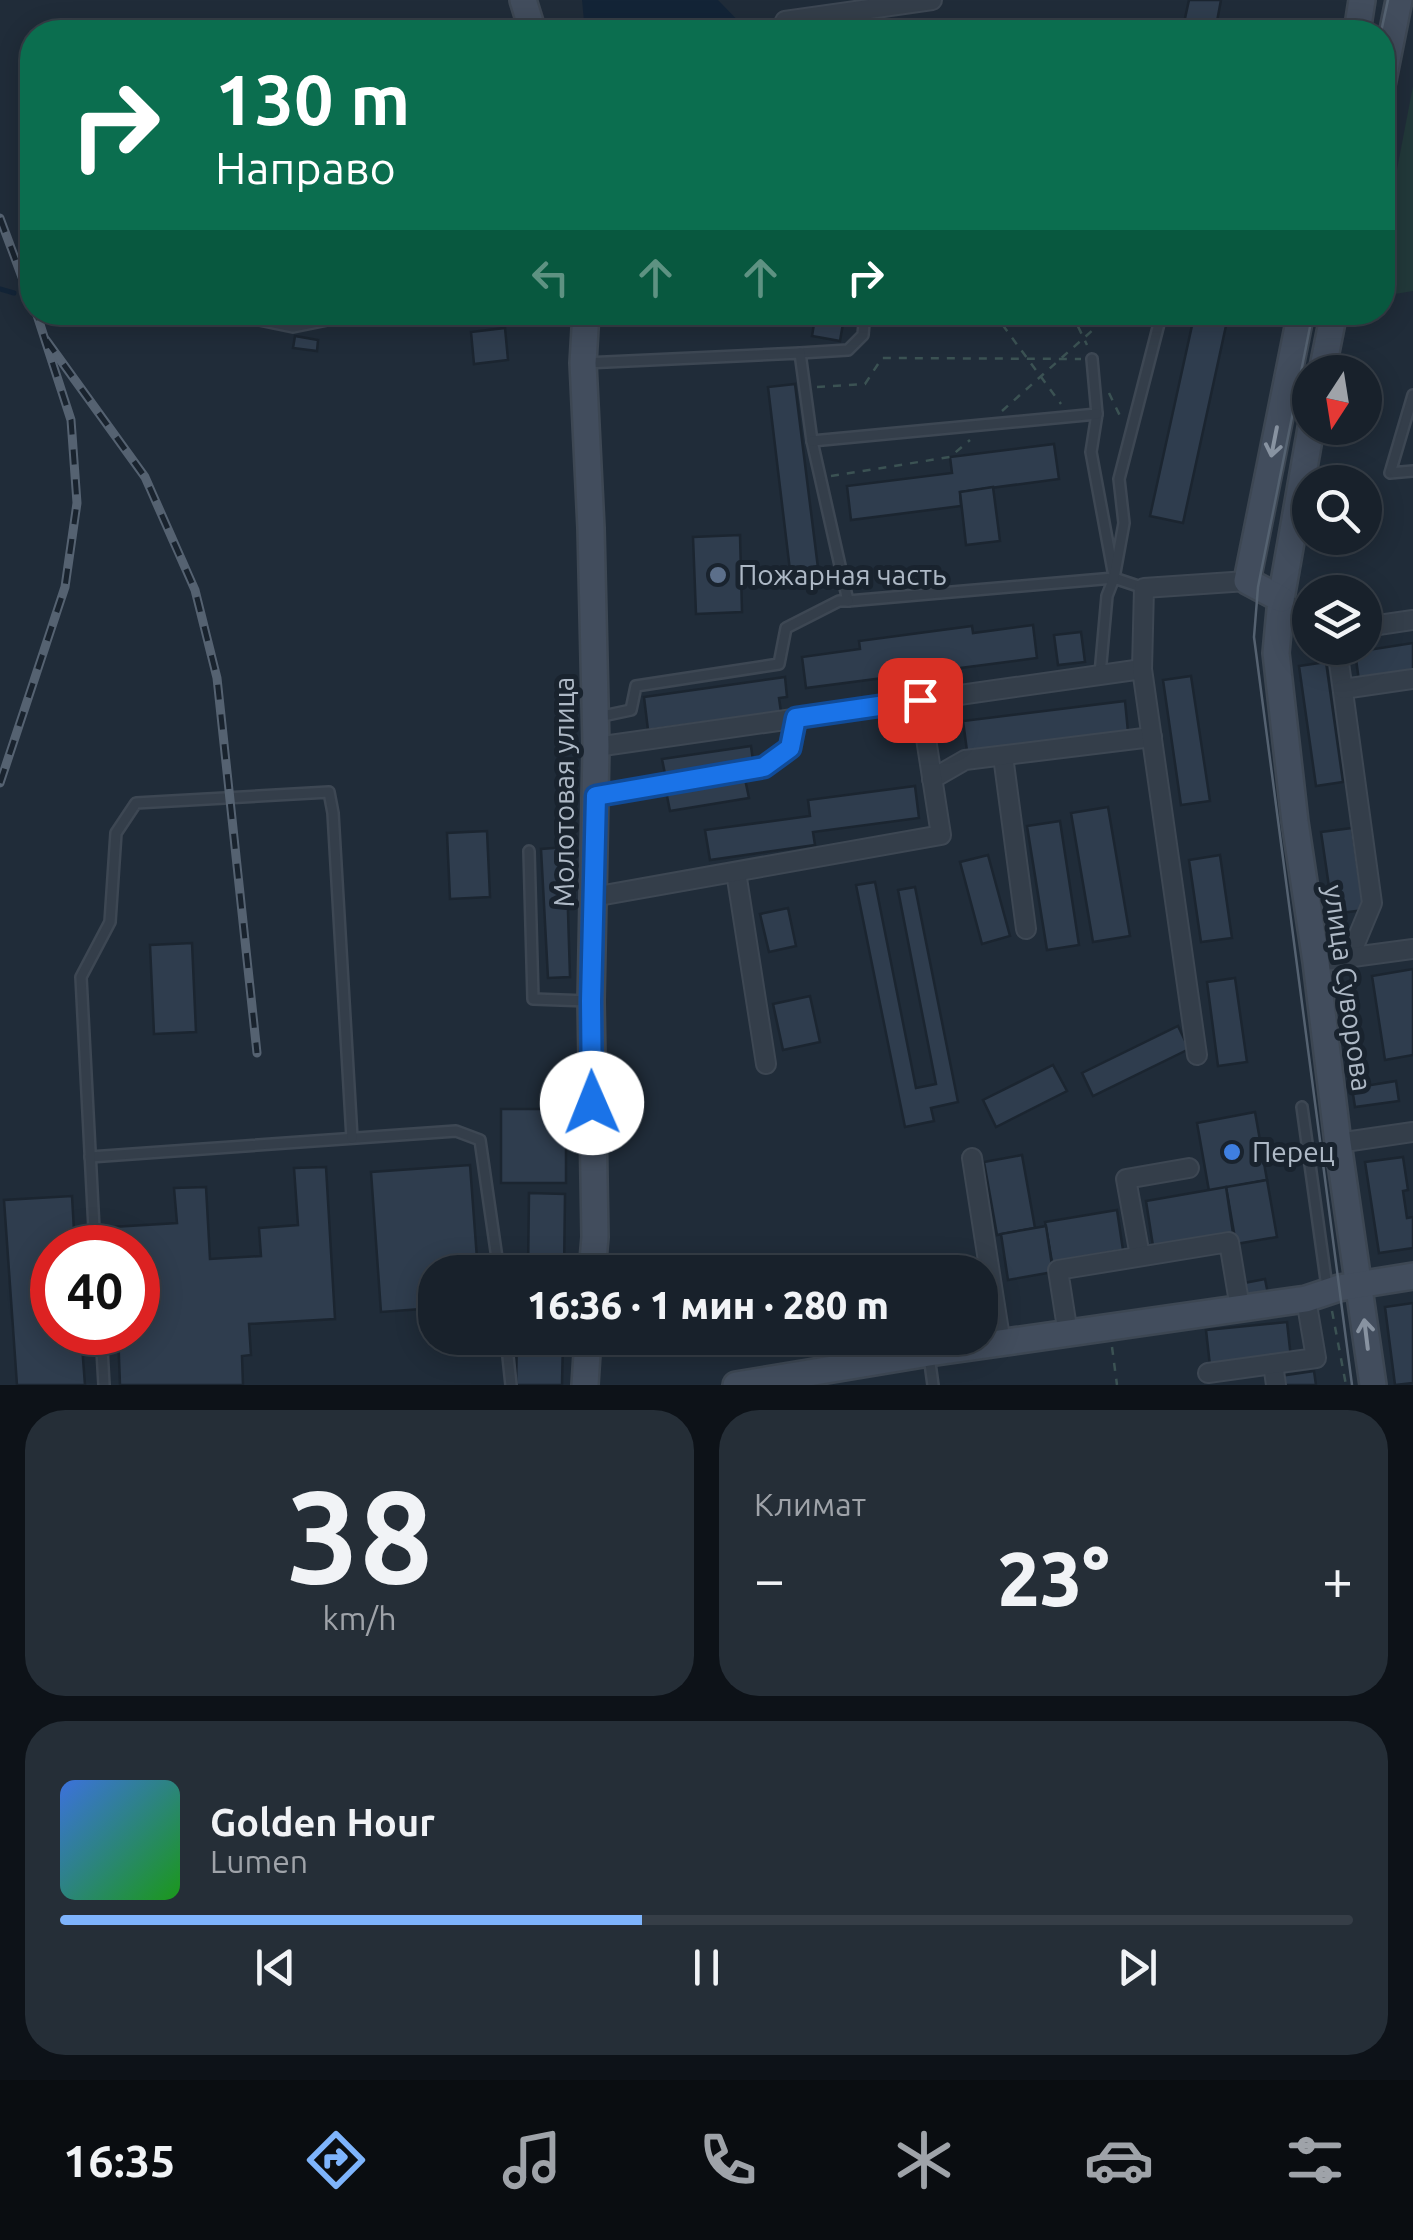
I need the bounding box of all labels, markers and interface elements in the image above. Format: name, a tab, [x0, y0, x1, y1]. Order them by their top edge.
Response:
icon: right	[50, 60, 180, 190]
text: 130 m	[215, 60, 410, 138]
text: Направо	[215, 142, 396, 193]
icon: left	[523, 250, 578, 305]
icon: ahead	[628, 250, 683, 305]
icon: ahead	[733, 250, 788, 305]
icon: right	[838, 250, 893, 305]
north arrow	[1292, 355, 1382, 445]
map controls	[1292, 355, 1382, 665]
one-way arrow	[1264, 425, 1283, 458]
button: search	[1292, 465, 1382, 555]
place label: Пожарная часть	[738, 559, 946, 590]
marker: Пожарная часть	[707, 564, 729, 586]
button: layers	[1292, 575, 1382, 665]
pin	[878, 658, 963, 743]
icon: arrive	[893, 673, 948, 728]
street label: Молотовая улица	[548, 677, 579, 907]
street label: улица Суворова	[1319, 883, 1378, 1093]
position arrow	[540, 1051, 644, 1155]
place label: Перец	[1252, 1136, 1335, 1167]
marker: Перец	[1221, 1141, 1243, 1163]
speed limit sign: 40	[30, 1225, 160, 1355]
text: 16:36 · 1 мин · 280 m	[527, 1284, 889, 1326]
one-way arrow	[1356, 1319, 1375, 1351]
text: 38	[286, 1462, 433, 1608]
text: Климат	[754, 1486, 866, 1522]
text: 23°	[998, 1536, 1109, 1620]
text: −	[754, 1548, 785, 1609]
text: +	[1322, 1548, 1353, 1609]
text: km/h	[323, 1600, 396, 1636]
text: Golden Hour	[210, 1801, 435, 1843]
text: Lumen	[210, 1843, 308, 1879]
icon: previous	[248, 1940, 303, 1995]
icon: pause	[679, 1940, 734, 1995]
icon: next	[1110, 1940, 1165, 1995]
icon: directions	[301, 2125, 371, 2195]
icon: music	[497, 2125, 567, 2195]
icon: phone	[693, 2125, 763, 2195]
icon: climate	[889, 2125, 959, 2195]
icon: car	[1084, 2125, 1154, 2195]
icon: filters	[1280, 2125, 1350, 2195]
text: 16:35	[63, 2135, 175, 2186]

